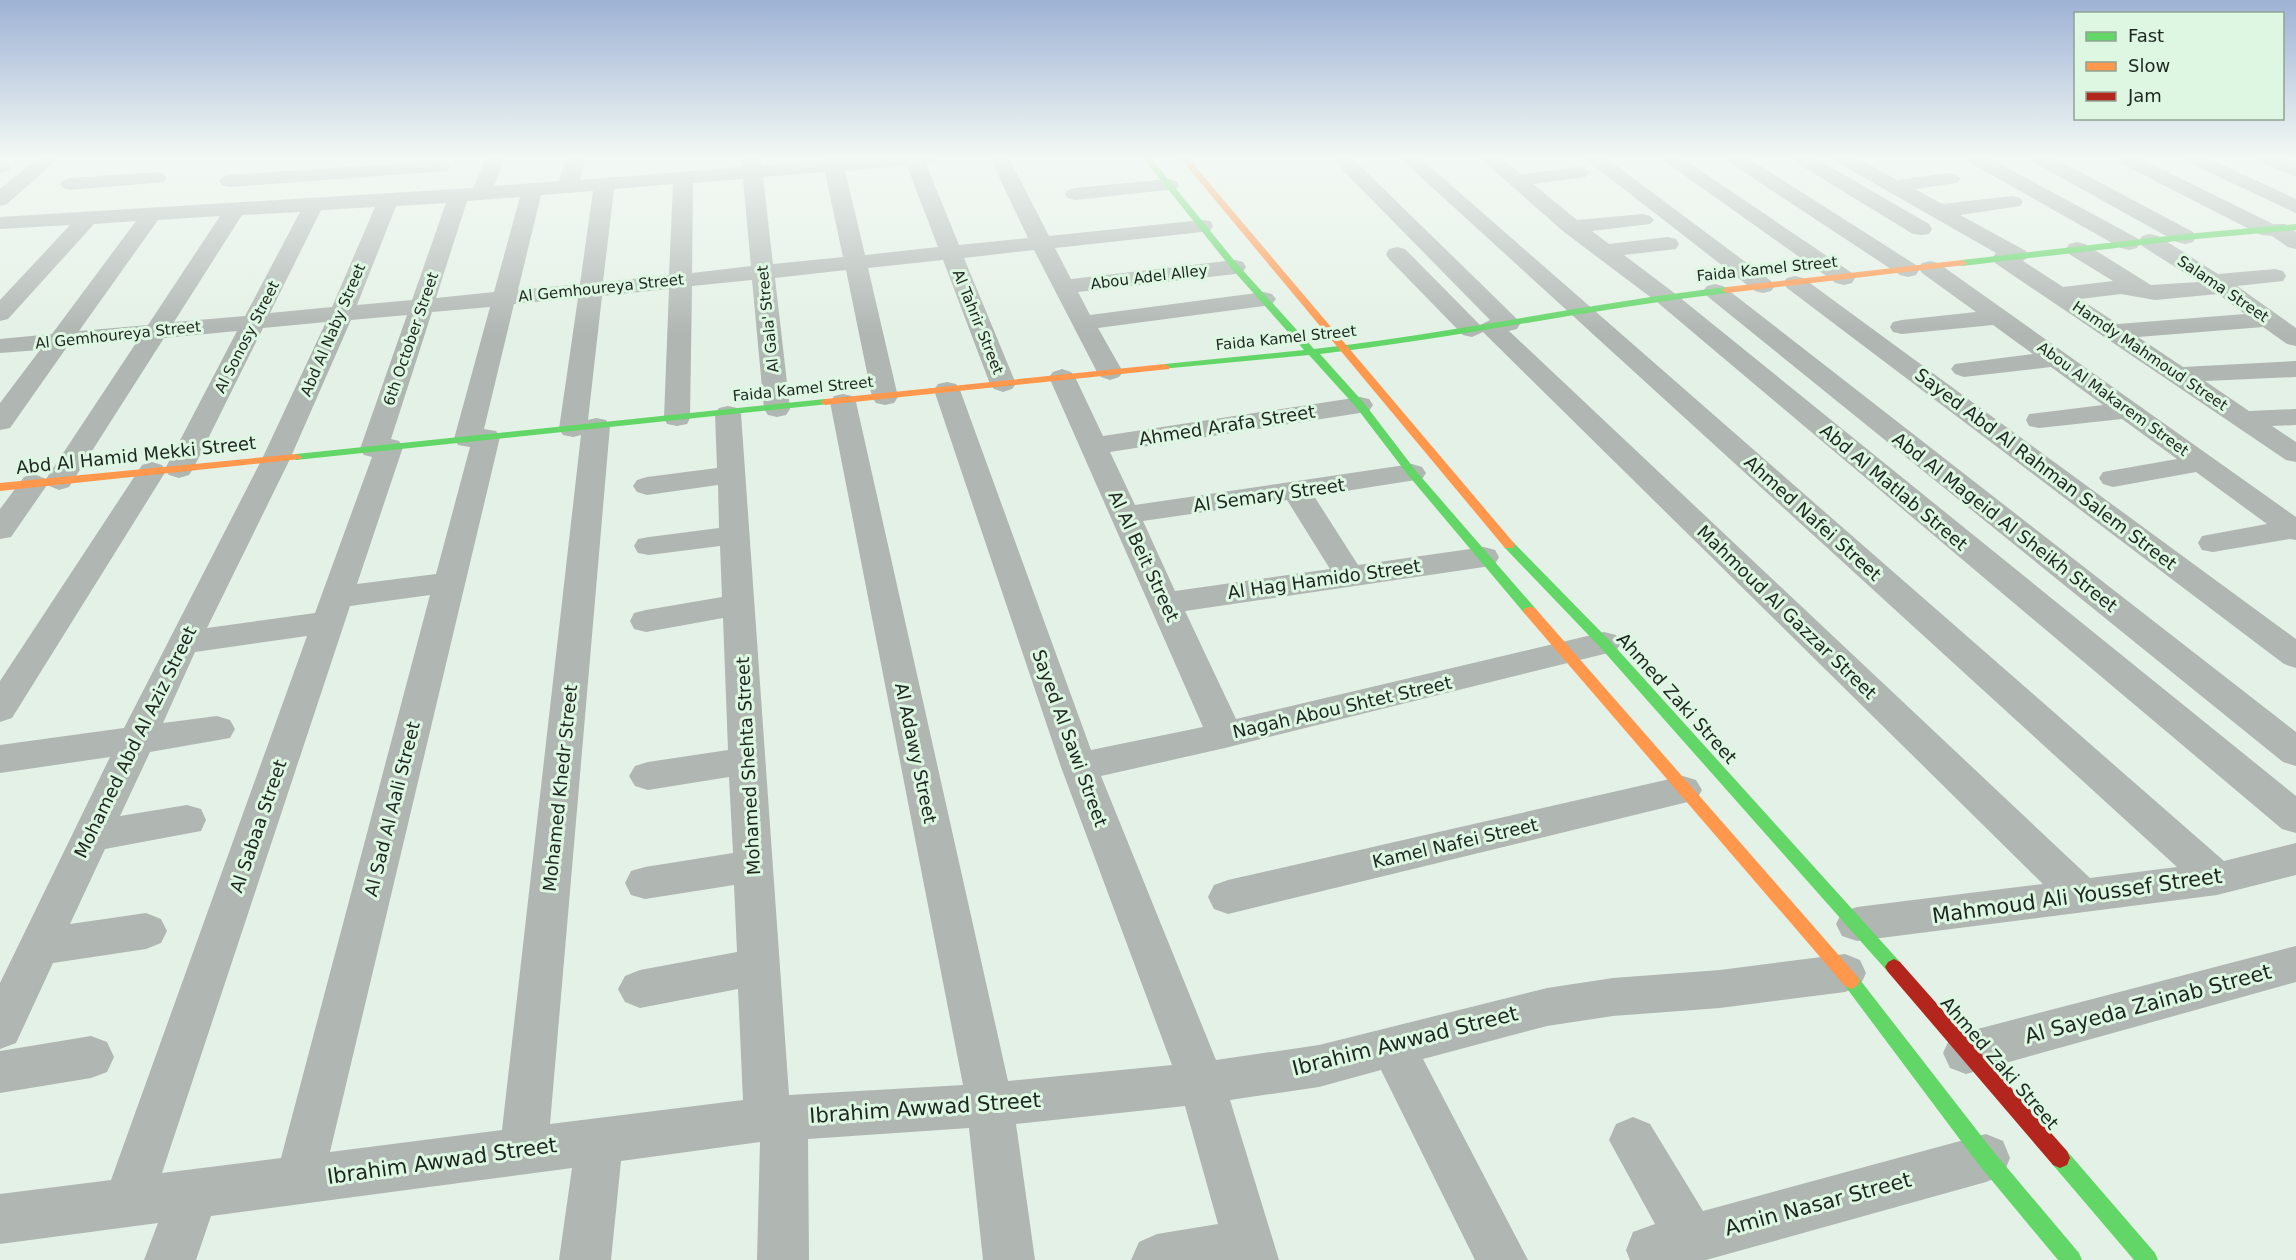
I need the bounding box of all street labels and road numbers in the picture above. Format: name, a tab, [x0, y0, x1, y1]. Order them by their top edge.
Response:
street label: Salama Street	[2174, 252, 2272, 326]
street label: Faida Kamel Street	[1696, 253, 1838, 285]
street label: Abd Al Naby Street	[297, 261, 369, 399]
street label: Abou Adel Alley	[1090, 261, 1209, 293]
street label: Al Gala' Street	[753, 264, 783, 374]
street label: Al Tahrir Street	[949, 267, 1007, 377]
street label: 6th October Street	[380, 270, 442, 408]
street label: Al Gemhoureya Street	[517, 270, 685, 306]
street label: Al Sonosy Street	[211, 278, 283, 396]
street label: Hamdy Mahmoud Street	[2069, 297, 2231, 415]
street label: Al Gemhoureya Street	[34, 317, 202, 353]
street label: Faida Kamel Street	[1215, 322, 1357, 354]
street label: Abou Al Makarem Street	[2034, 338, 2192, 460]
street label: Sayed Abd Al Rahman Salem Street	[1911, 364, 2181, 574]
street label: Faida Kamel Street	[732, 373, 874, 405]
street label: Ahmed Arafa Street	[1137, 401, 1317, 449]
street label: Abd Al Matlab Street	[1816, 419, 1972, 555]
street label: Abd Al Mageid Al Sheikh Street	[1888, 428, 2122, 616]
street label: Abd Al Hamid Mekki Street	[15, 432, 257, 478]
street label: Ahmed Nafei Street	[1740, 451, 1886, 585]
street label: Al Semary Street	[1192, 474, 1346, 516]
street label: Al Al Beit Street	[1104, 487, 1184, 625]
street label: Mahmoud Al Gazzar Street	[1693, 521, 1881, 703]
street label: Al Hag Hamido Street	[1226, 555, 1422, 603]
street label: Mohamed Abd Al Aziz Street	[70, 623, 200, 861]
street label: Ahmed Zaki Street	[1613, 628, 1741, 768]
street label: Sayed Al Sawi Street	[1028, 647, 1112, 829]
street label: Mohamed Shehta Street	[732, 656, 764, 876]
street label: Nagah Abou Shtet Street	[1230, 672, 1454, 742]
street label: Al Adawy Street	[891, 681, 941, 825]
street label: Mohamed Khedr Street	[539, 683, 581, 893]
street label: Al Sad Al Aali Street	[360, 719, 424, 899]
street label: Al Sabaa Street	[225, 757, 291, 895]
street label: Kamel Nafei Street	[1370, 814, 1540, 872]
street label: Mahmoud Ali Youssef Street	[1930, 864, 2224, 928]
street label: Al Sayeda Zainab Street	[2022, 959, 2274, 1049]
street label: Ahmed Zaki Street	[1937, 992, 2063, 1134]
street label: Ibrahim Awwad Street	[1290, 1001, 1520, 1081]
street label: Ibrahim Awwad Street	[809, 1088, 1041, 1128]
street label: Ibrahim Awwad Street	[326, 1133, 558, 1189]
street label: Amin Nasar Street	[1722, 1168, 1914, 1240]

